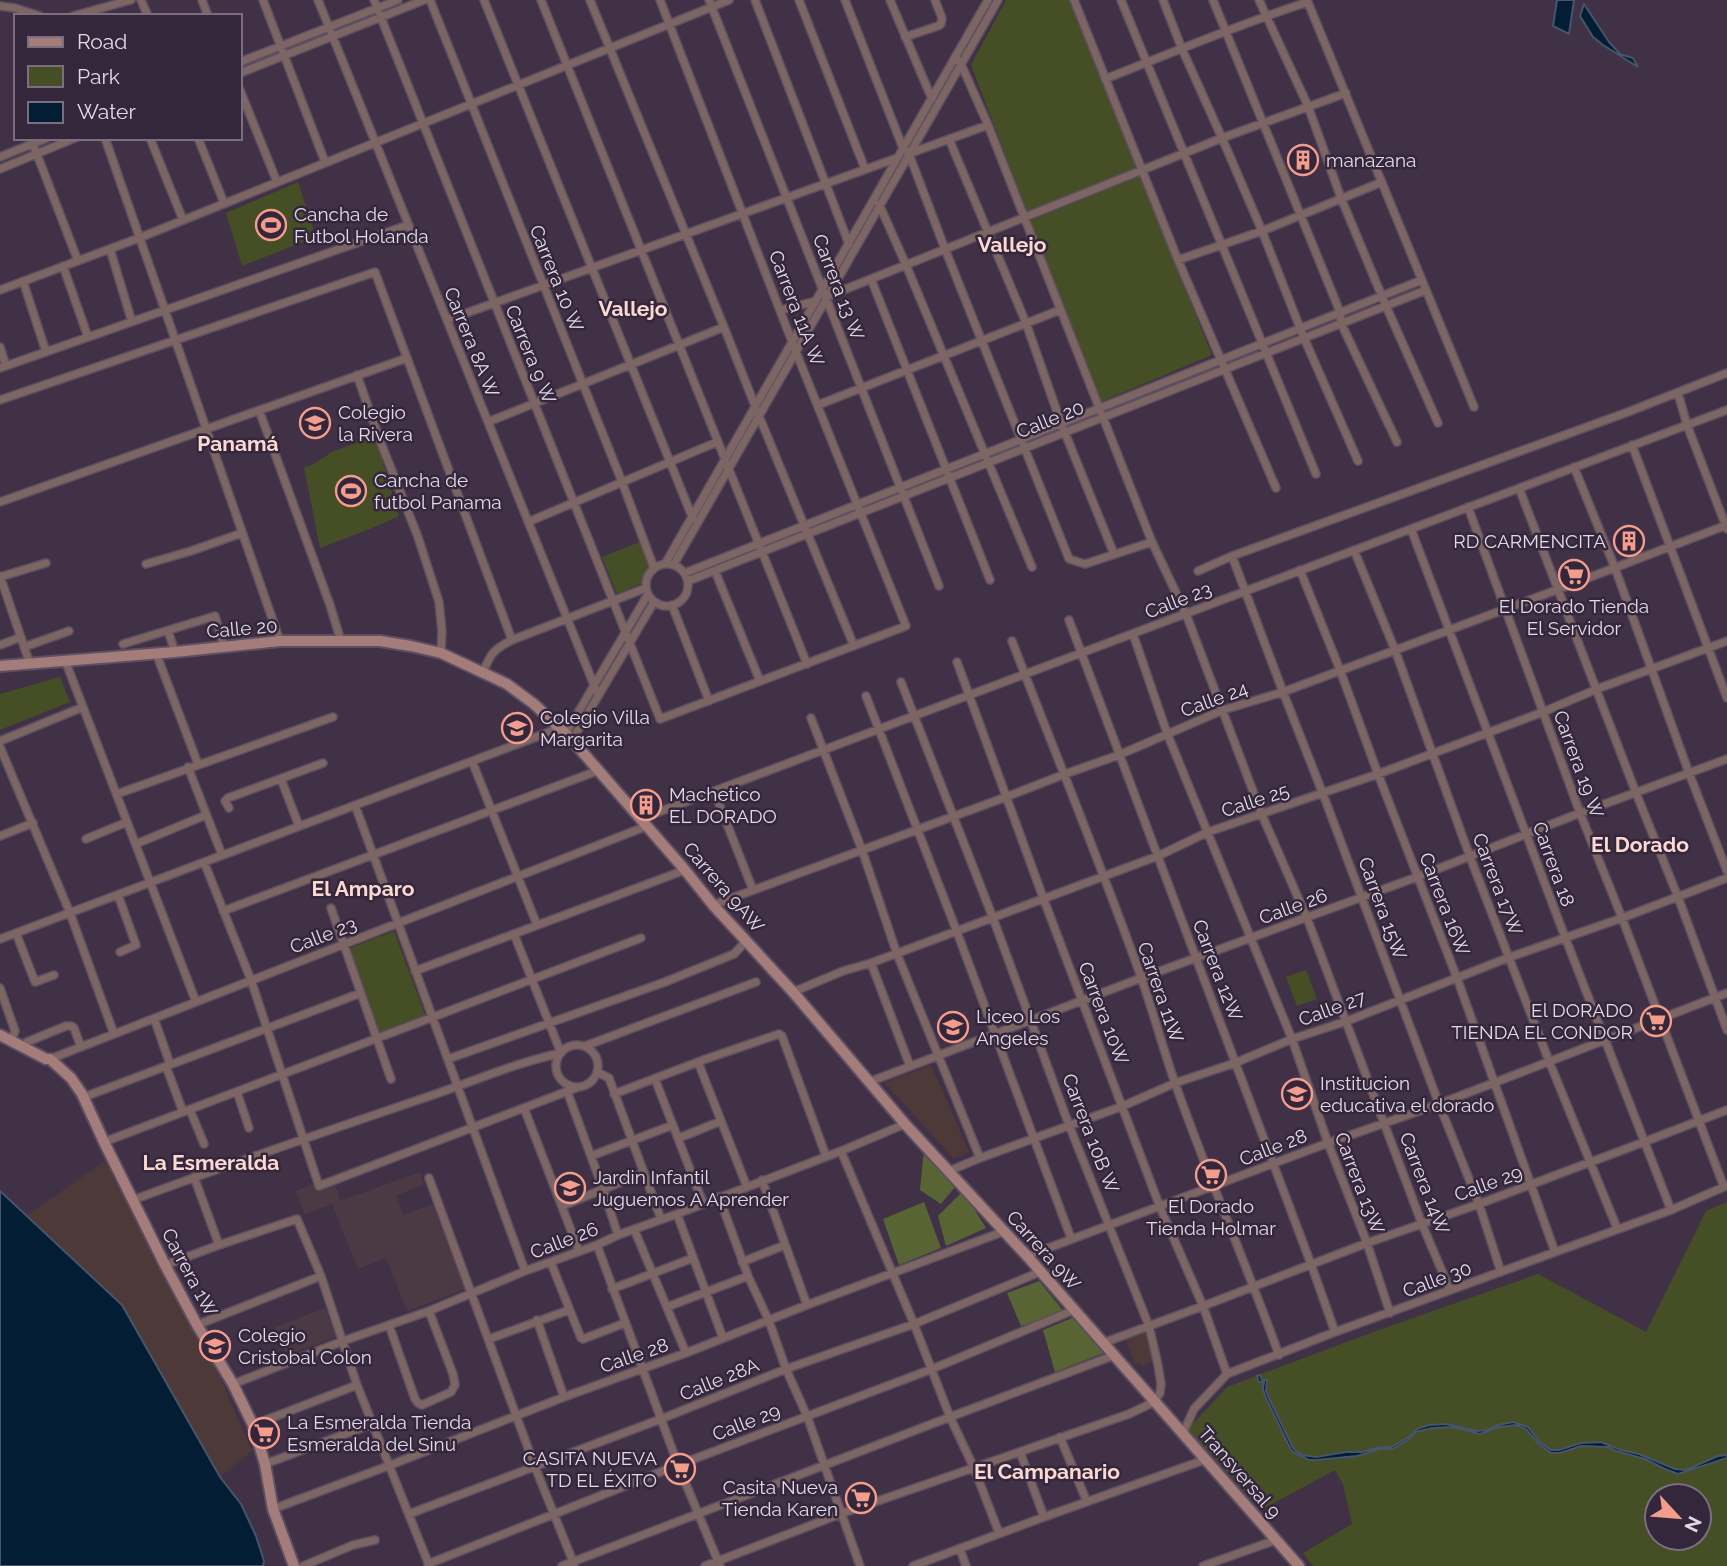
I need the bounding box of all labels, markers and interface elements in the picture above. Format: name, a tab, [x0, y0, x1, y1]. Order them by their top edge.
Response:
legend	[14, 14, 242, 140]
text: Road	[77, 29, 127, 54]
text: Park	[77, 64, 120, 89]
text: Water	[77, 99, 136, 124]
building icon: manazana	[1286, 143, 1320, 177]
place label: manazana	[1326, 149, 1416, 171]
place label: Cancha de Futbol Holanda	[294, 203, 429, 247]
sports icon: Cancha de Futbol Holanda	[254, 208, 288, 242]
street label: Carrera 10 W	[526, 221, 588, 335]
street label: Carrera 13 W	[809, 231, 869, 343]
district label: Vallejo	[977, 232, 1047, 257]
street label: Carrera 11A W	[765, 247, 829, 369]
street label: Carrera 8A W	[440, 284, 504, 400]
district label: Vallejo	[598, 296, 668, 321]
street label: Carrera 9 W	[501, 301, 561, 407]
street label: Calle 20	[1013, 395, 1087, 443]
place label: Colegio la Rivera	[338, 401, 413, 445]
school or university icon: Colegio la Rivera	[298, 406, 332, 440]
district label: Panamá	[197, 431, 279, 456]
place label: Cancha de futbol Panama	[374, 469, 502, 513]
sports icon: Cancha de futbol Panama	[334, 474, 368, 508]
building icon: RD CARMENCITA	[1612, 524, 1646, 558]
place label: RD CARMENCITA	[1453, 530, 1606, 552]
supermarket icon: El Dorado Tienda El Servidor	[1557, 558, 1591, 592]
street label: Calle 23	[1141, 577, 1215, 623]
place label: El Dorado Tienda El Servidor	[1499, 595, 1649, 639]
street label: Calle 20	[206, 614, 278, 642]
street label: Calle 24	[1177, 677, 1251, 721]
place label: Colegio Villa Margarita	[540, 706, 650, 750]
street label: Carrera 19 W	[1549, 707, 1609, 821]
school or university icon: Colegio Villa Margarita	[500, 711, 534, 745]
street label: Calle 25	[1218, 779, 1292, 821]
place label: Machetico EL DORADO	[669, 783, 777, 827]
building icon: Machetico EL DORADO	[629, 788, 663, 822]
street label: Carrera 18	[1528, 819, 1580, 909]
street label: Carrera 17W	[1468, 830, 1528, 938]
district label: El Dorado	[1591, 832, 1689, 857]
street label: Carrera 9AW	[679, 837, 769, 937]
street label: Carrera 16W	[1415, 849, 1475, 959]
street label: Carrera 15W	[1354, 854, 1412, 962]
district label: El Amparo	[312, 876, 415, 901]
street label: Calle 26	[1256, 884, 1330, 928]
street label: Calle 23	[286, 912, 360, 958]
street label: Carrera 12W	[1189, 916, 1247, 1024]
street label: Carrera 11W	[1134, 939, 1188, 1045]
street label: Carrera 10W	[1074, 958, 1134, 1068]
street label: Calle 27	[1295, 986, 1369, 1030]
place label: El DORADO TIENDA EL CONDOR	[1451, 999, 1633, 1043]
supermarket icon: El DORADO TIENDA EL CONDOR	[1639, 1004, 1673, 1038]
place label: Liceo Los Angeles	[976, 1005, 1060, 1049]
school or university icon: Liceo Los Angeles	[936, 1010, 970, 1044]
street label: Carrera 10B W	[1058, 1070, 1124, 1196]
place label: Institucion educativa el dorado	[1320, 1072, 1494, 1116]
school or university icon: Institucion educativa el dorado	[1280, 1077, 1314, 1111]
street label: Calle 28	[1236, 1124, 1310, 1170]
street label: Carrera 13W	[1331, 1129, 1389, 1237]
street label: Carrera 14W	[1396, 1129, 1454, 1237]
district label: La Esmeralda	[143, 1150, 279, 1175]
supermarket icon: El Dorado Tienda Holmar	[1194, 1158, 1228, 1192]
street label: Calle 29	[1451, 1161, 1525, 1205]
place label: Jardin Infantil Juguemos A Aprender	[593, 1166, 789, 1210]
school or university icon: Jardin Infantil Juguemos A Aprender	[553, 1171, 587, 1205]
place label: El Dorado Tienda Holmar	[1146, 1195, 1276, 1239]
street label: Carrera 9W	[1002, 1206, 1086, 1294]
street label: Calle 26	[527, 1217, 601, 1263]
street label: Carrera 1W	[158, 1224, 222, 1320]
street label: Calle 30	[1400, 1256, 1474, 1302]
place label: Colegio Cristobal Colon	[238, 1324, 372, 1368]
school or university icon: Colegio Cristobal Colon	[198, 1329, 232, 1363]
street label: Calle 28	[597, 1333, 671, 1377]
street label: Calle 28A	[676, 1353, 762, 1405]
street label: Calle 29	[709, 1399, 783, 1445]
place label: La Esmeralda Tienda Esmeralda del Sinu	[287, 1411, 471, 1455]
supermarket icon: La Esmeralda Tienda Esmeralda del Sinu	[247, 1416, 281, 1450]
street label: Transversal 9	[1194, 1422, 1286, 1522]
place label: CASITA NUEVA TD EL ÉXITO	[523, 1447, 657, 1491]
supermarket icon: CASITA NUEVA TD EL ÉXITO	[663, 1452, 697, 1486]
district label: El Campanario	[974, 1459, 1120, 1484]
place label: Casita Nueva Tienda Karen	[722, 1476, 838, 1520]
supermarket icon: Casita Nueva Tienda Karen	[844, 1481, 878, 1515]
north arrow	[1643, 1482, 1713, 1552]
text: N	[1680, 1513, 1706, 1536]

